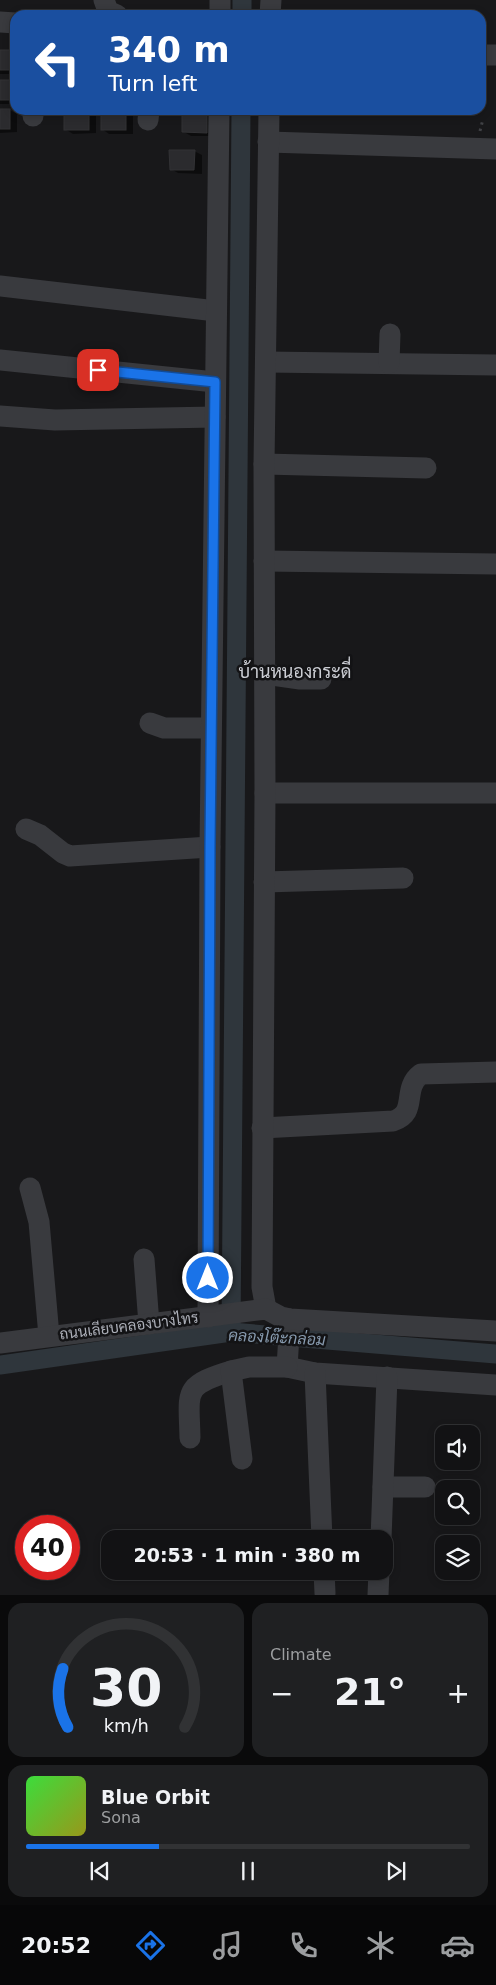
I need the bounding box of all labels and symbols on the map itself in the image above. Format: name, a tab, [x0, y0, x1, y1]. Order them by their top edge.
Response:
pin	[77, 349, 119, 391]
district label: บ้านหนองกระดี่	[239, 656, 351, 682]
position arrow	[181, 1251, 233, 1303]
street label: ถนนเลียบคลองบางไทร	[59, 1308, 199, 1343]
water label: คลองโต๊ะกล่อม	[228, 1323, 326, 1350]
speed limit sign: 40	[15, 1515, 80, 1580]

